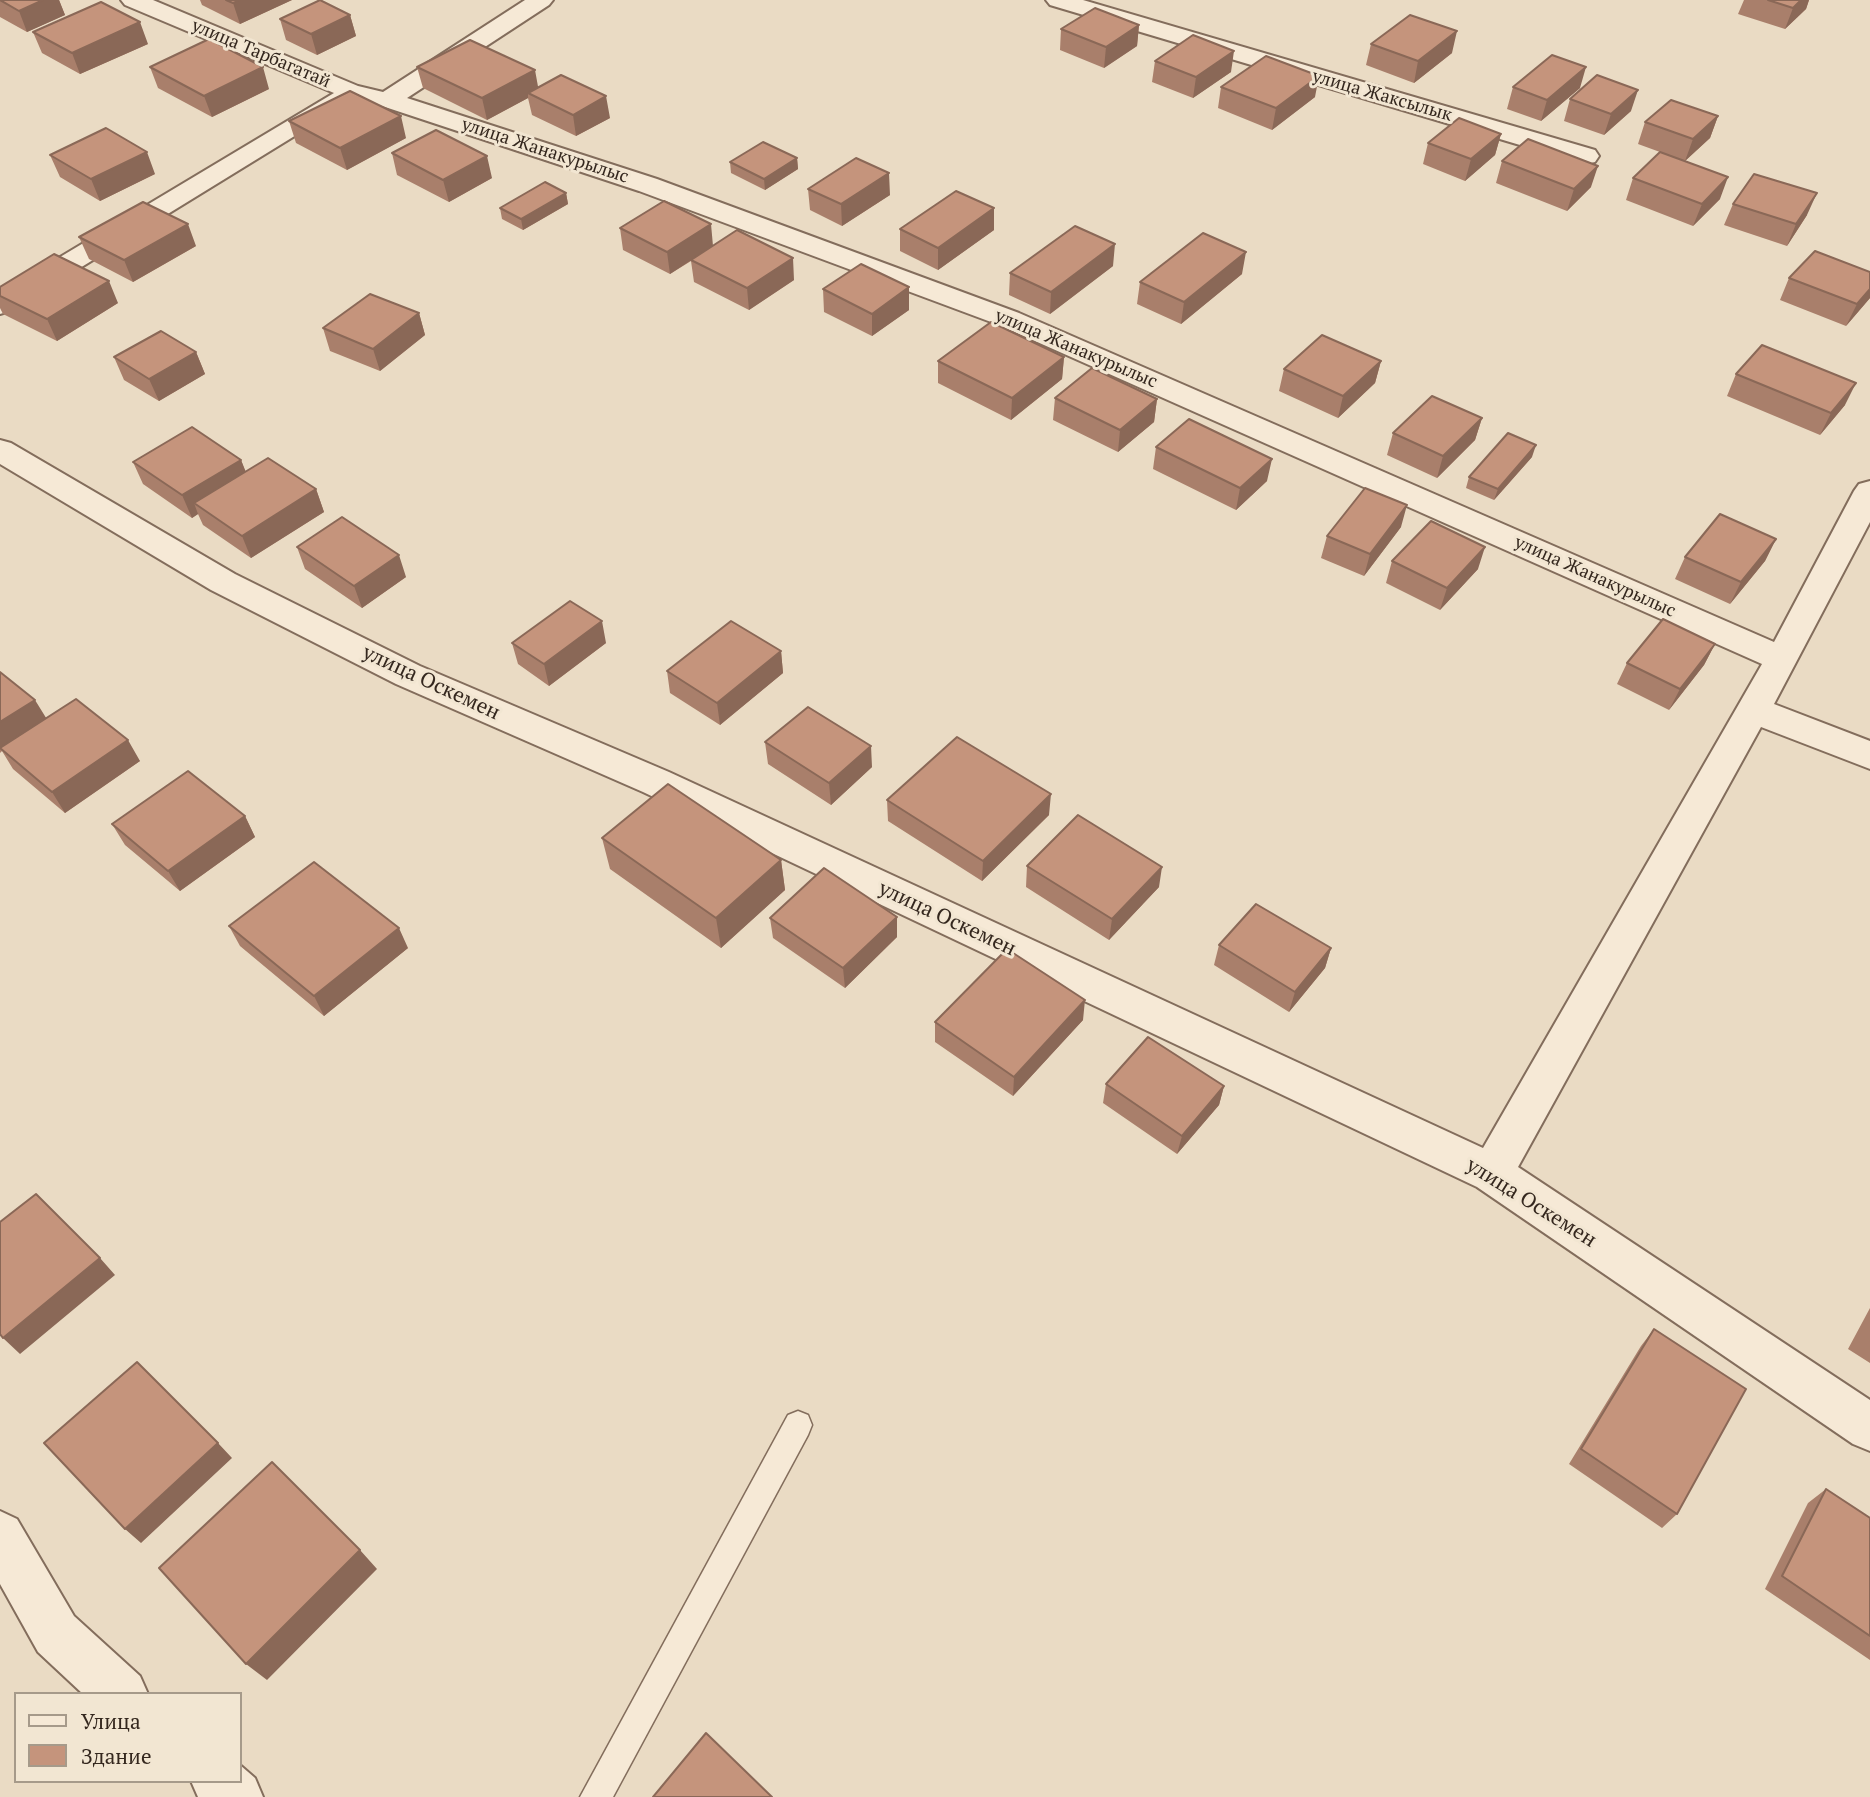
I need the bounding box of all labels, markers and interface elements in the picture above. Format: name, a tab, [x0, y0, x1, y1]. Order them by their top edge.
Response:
street label: улица Тарбагатай	[188, 15, 334, 93]
street label: улица Жаксылык	[1310, 66, 1454, 126]
street label: улица Жанакурылыс	[459, 114, 631, 188]
street label: улица Жанакурылыс	[992, 305, 1160, 393]
street label: улица Жанакурылыс	[1511, 532, 1679, 622]
street label: улица Оскемен	[358, 640, 504, 726]
street label: улица Оскемен	[874, 876, 1020, 962]
street label: улица Оскемен	[1461, 1153, 1601, 1253]
legend	[14, 1692, 242, 1783]
text: Улица	[81, 1707, 141, 1735]
text: Здание	[81, 1742, 152, 1770]

